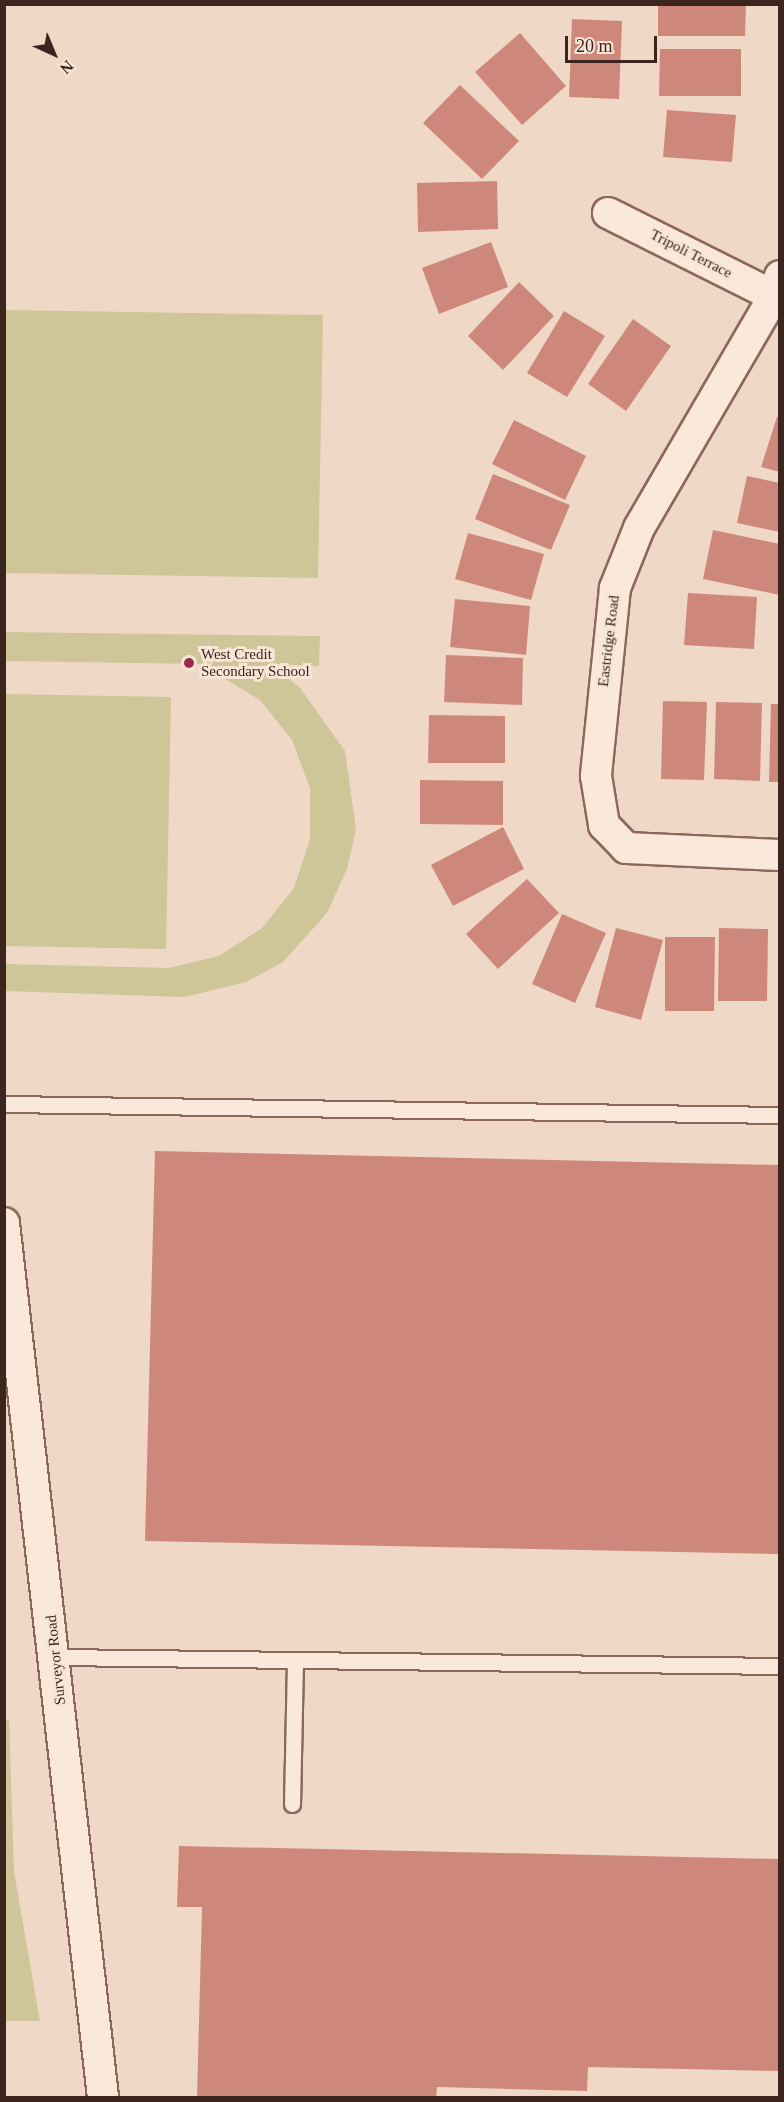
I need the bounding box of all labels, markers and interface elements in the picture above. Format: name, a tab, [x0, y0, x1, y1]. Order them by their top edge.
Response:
north arrow	[24, 24, 84, 84]
scale bar	[568, 24, 660, 62]
text: 20 m	[576, 36, 613, 56]
text: N	[57, 57, 77, 77]
street label: Tripoli Terrace	[647, 226, 735, 282]
street label: Eastridge Road	[594, 594, 624, 688]
place label: West Credit Secondary School	[201, 645, 310, 680]
marker: West Credit Secondary School	[182, 656, 196, 670]
street label: Surveyor Road	[42, 1614, 70, 1706]

